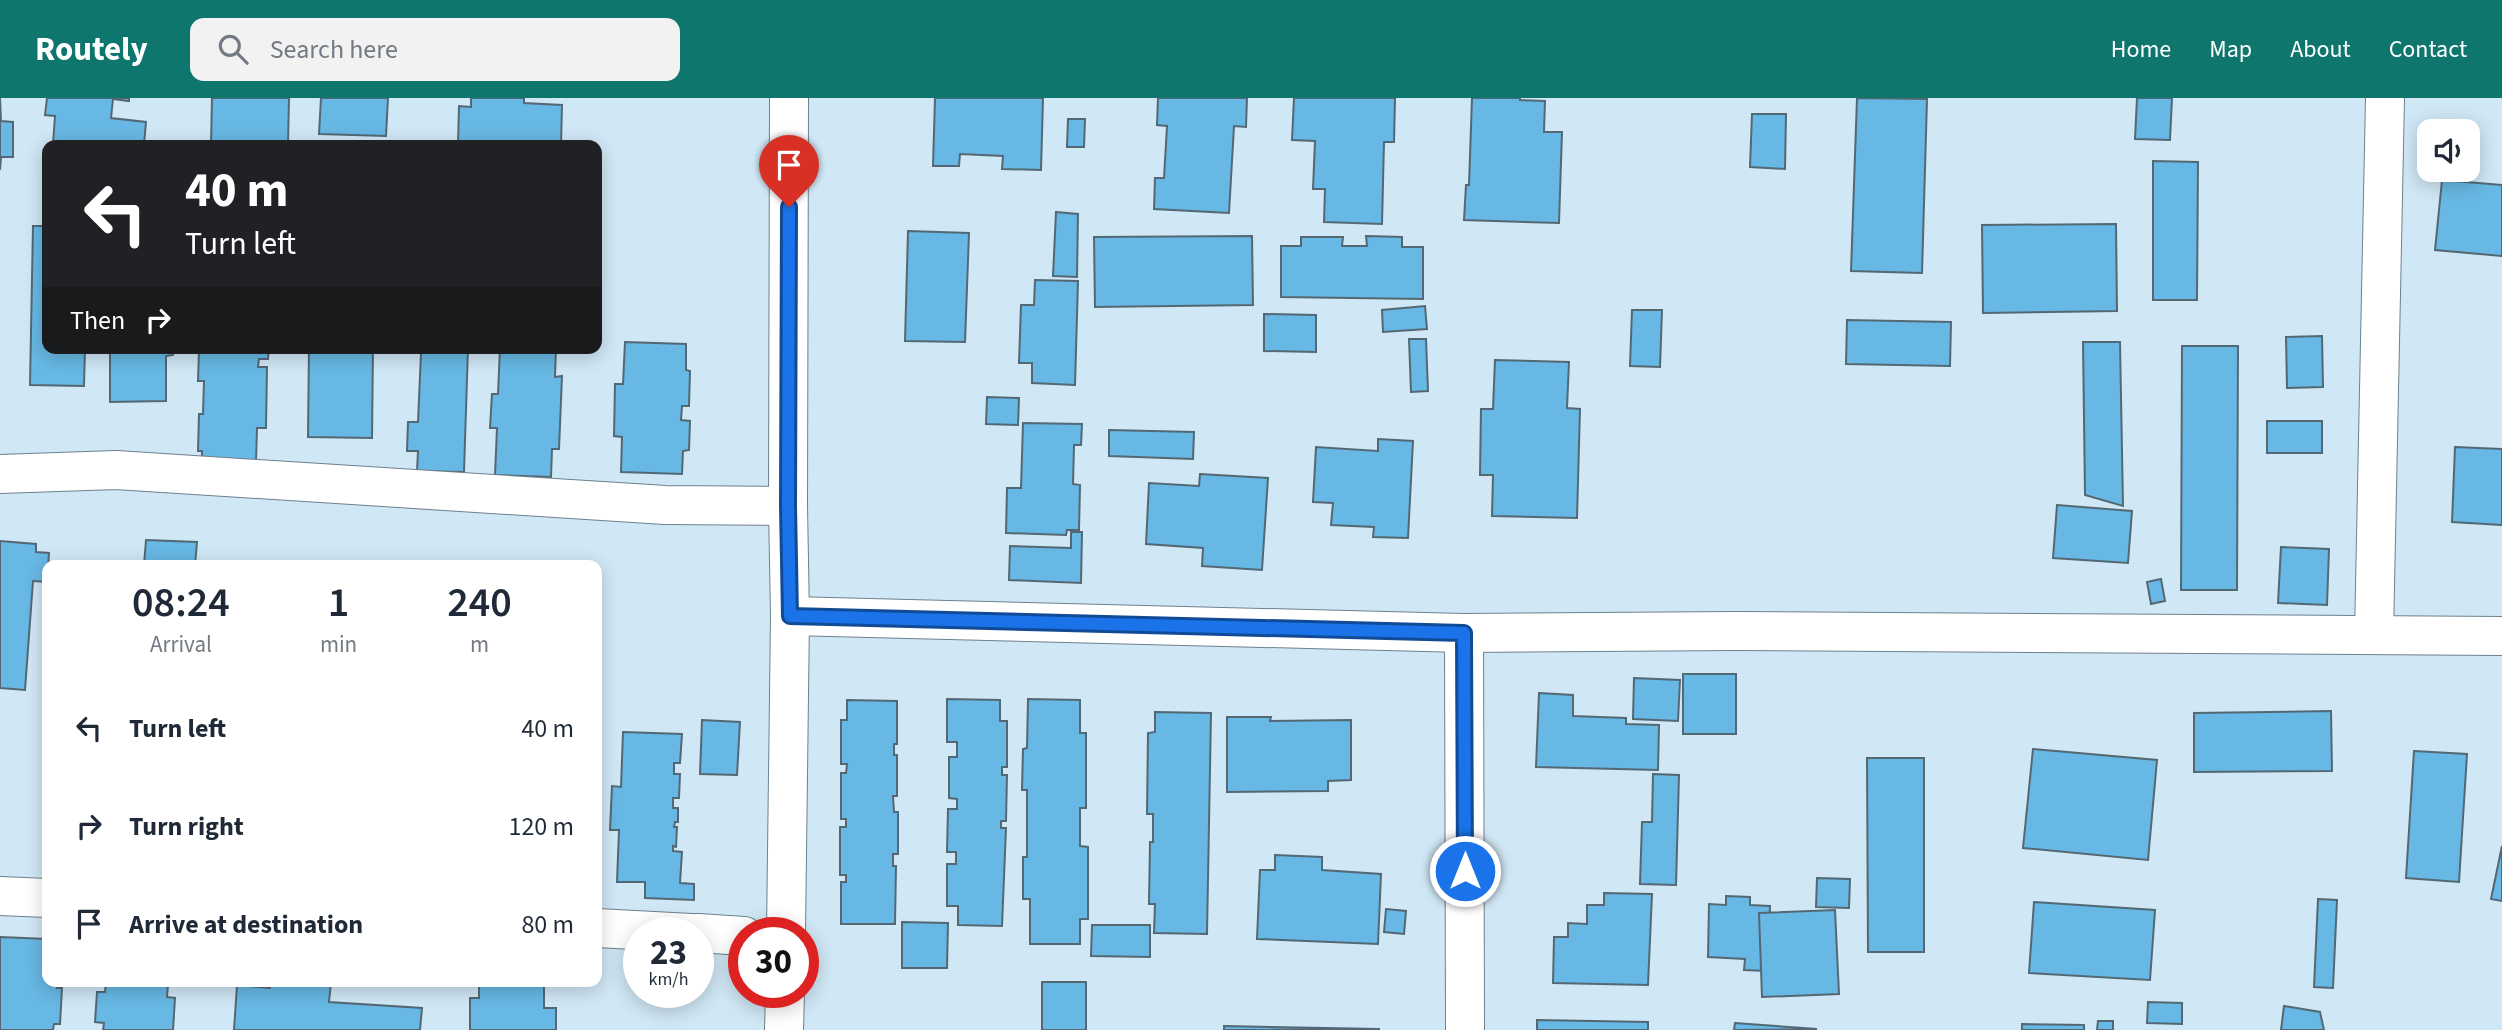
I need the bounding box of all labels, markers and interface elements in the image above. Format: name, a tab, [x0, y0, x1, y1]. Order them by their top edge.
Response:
search box	[190, 18, 680, 81]
text: Routely	[35, 26, 148, 73]
icon: search	[214, 30, 252, 68]
text: Search here	[270, 31, 398, 68]
text: Home	[2111, 32, 2171, 67]
text: Map	[2209, 32, 2252, 67]
text: About	[2290, 32, 2351, 67]
text: Contact	[2389, 32, 2467, 67]
map controls	[2417, 119, 2480, 182]
button: sound	[2417, 119, 2480, 182]
pin	[759, 135, 819, 207]
icon: arrive	[770, 146, 808, 184]
text: 40 m	[185, 156, 289, 226]
icon: left	[70, 168, 161, 259]
text: Turn left	[185, 221, 296, 267]
icon: right	[139, 301, 177, 339]
text: Then	[70, 302, 125, 339]
text: 08:24	[132, 573, 230, 633]
text: 1	[328, 573, 349, 633]
text: 240	[447, 573, 512, 633]
text: Arrival	[150, 628, 212, 661]
text: min	[320, 628, 357, 661]
text: m	[470, 628, 489, 661]
icon: left	[70, 709, 108, 747]
text: Turn left	[129, 710, 226, 747]
text: 40 m	[521, 710, 574, 747]
icon: right	[70, 807, 108, 845]
text: Turn right	[129, 808, 244, 845]
text: 120 m	[508, 808, 574, 845]
position arrow	[1428, 834, 1502, 908]
icon: arrive	[70, 905, 108, 943]
text: Arrive at destination	[129, 906, 363, 943]
text: 80 m	[521, 906, 574, 943]
speed limit sign: 30	[728, 917, 819, 1008]
text: 23	[650, 928, 687, 978]
text: km/h	[649, 967, 688, 992]

